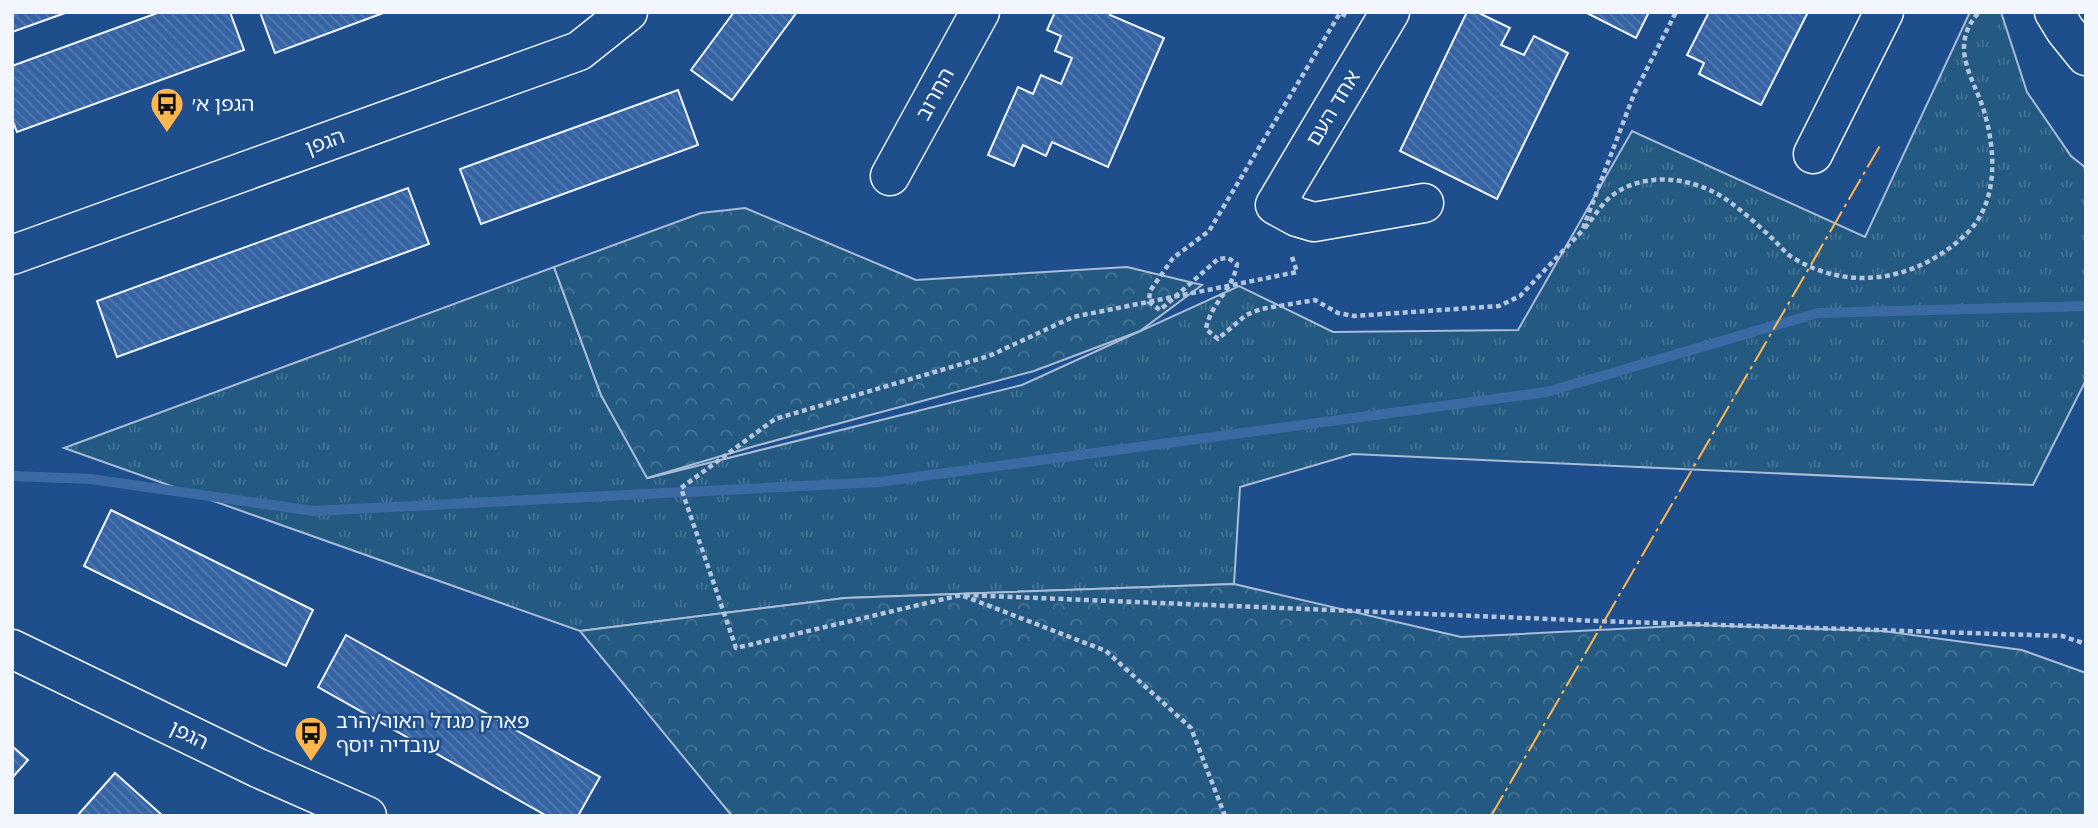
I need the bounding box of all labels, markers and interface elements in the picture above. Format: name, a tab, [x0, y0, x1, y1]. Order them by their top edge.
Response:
street label: החרוב	[909, 63, 959, 124]
street label: אחד העם	[1299, 65, 1365, 150]
bus stop icon: הגפן א׳	[148, 85, 186, 134]
place label: הגפן א׳	[192, 90, 254, 116]
street label: הגפן	[301, 122, 348, 160]
place label: פארק מגדל האור/הרב עובדיה יוסף	[336, 707, 530, 757]
street label: הגפן	[166, 714, 213, 755]
bus stop icon: פארק מגדל האור/הרב עובדיה יוסף	[292, 714, 330, 763]

